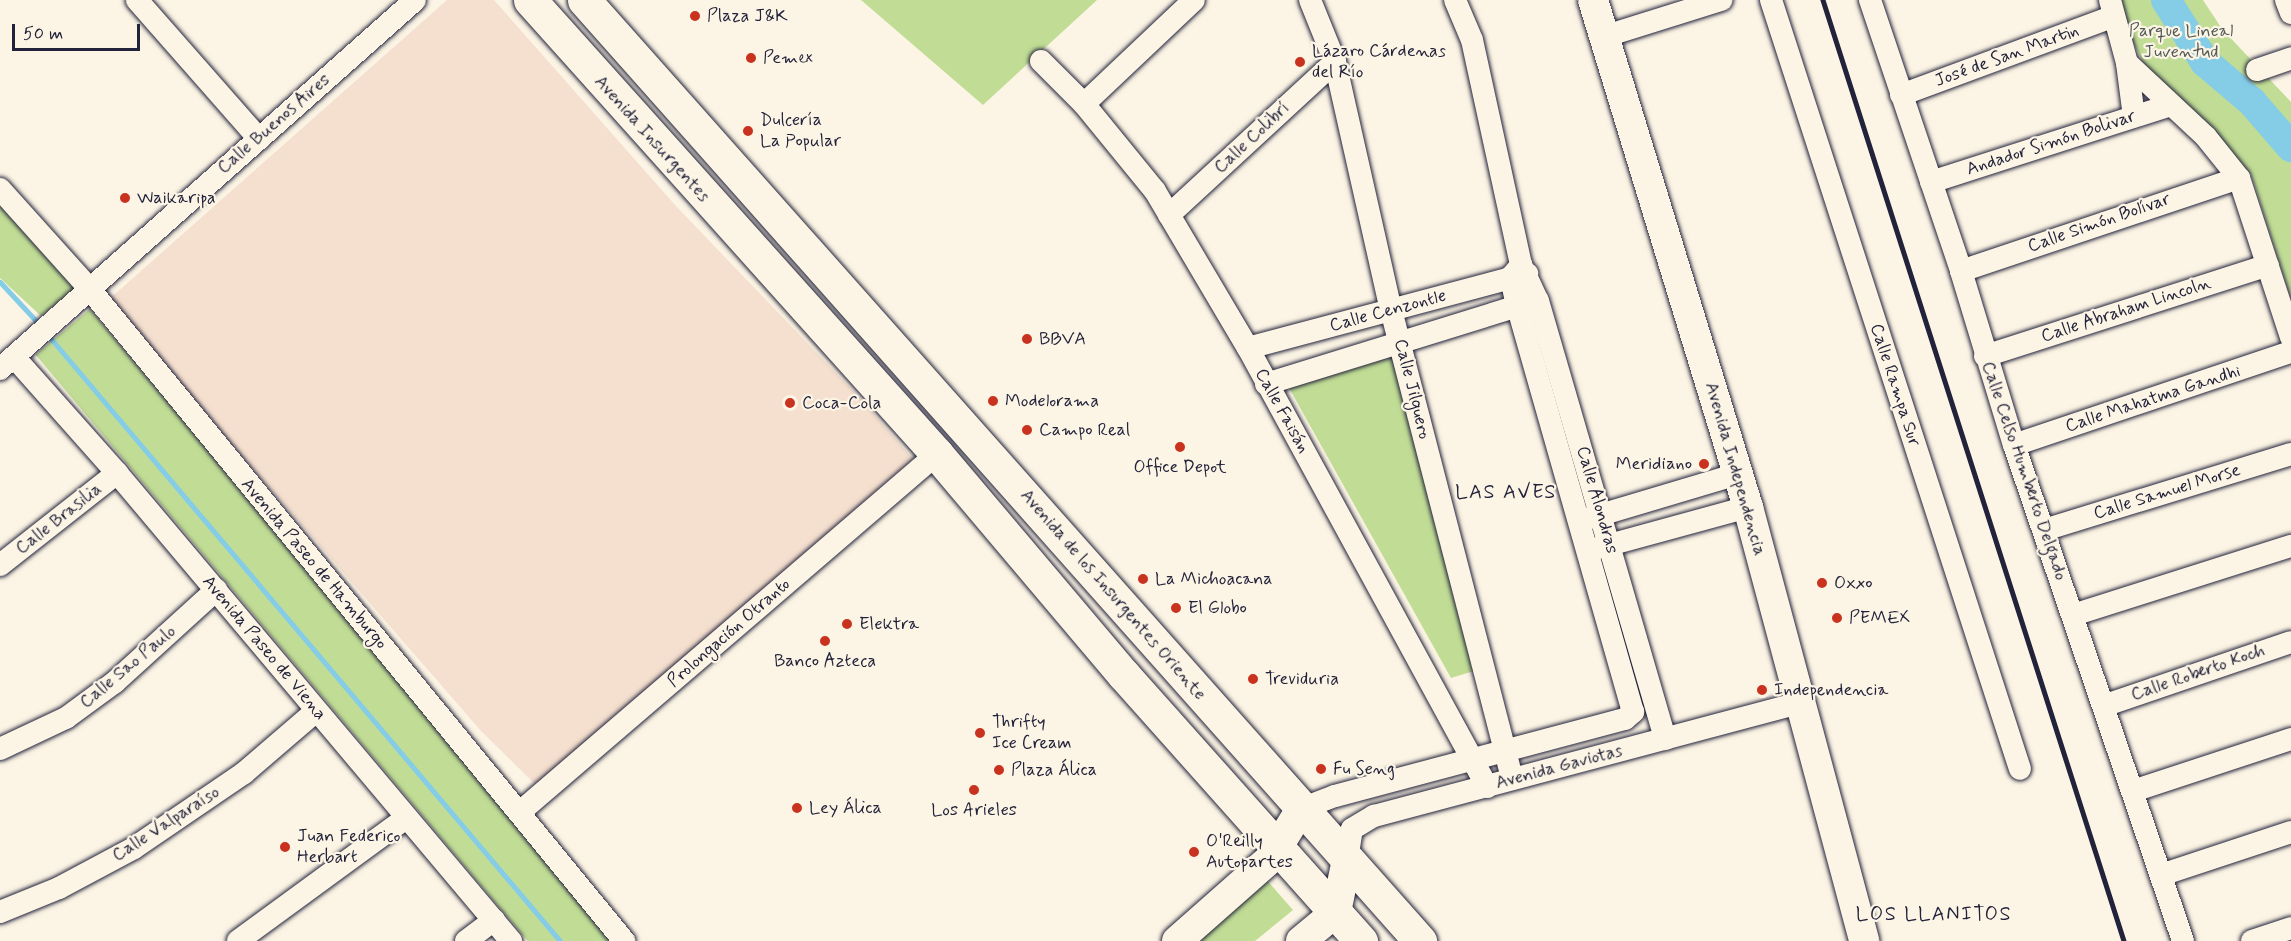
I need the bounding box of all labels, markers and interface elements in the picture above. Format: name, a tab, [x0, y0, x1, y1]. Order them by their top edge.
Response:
place label: Plaza J&K	[707, 5, 788, 27]
marker: Plaza J&K	[688, 9, 702, 23]
scale bar	[15, 12, 142, 50]
street label: José de San Martin	[1934, 21, 2080, 91]
park label: Parque Lineal Juventud	[2129, 21, 2233, 63]
text: 50 m	[23, 22, 63, 46]
place label: Lázaro Cárdenas del Río	[1312, 41, 1446, 84]
place label: Pemex	[763, 47, 813, 69]
marker: Pemex	[744, 51, 758, 65]
marker: Lázaro Cárdenas del Río	[1293, 55, 1307, 69]
street label: Calle Buenos Aires	[214, 70, 334, 178]
street label: Avenida Insurgentes	[591, 73, 713, 205]
street label: Calle Colibrí	[1210, 97, 1294, 179]
street label: Andador Simón Bolivar	[1964, 106, 2138, 180]
place label: Dulcería La Popular	[760, 110, 838, 152]
marker: Dulcería La Popular	[741, 124, 755, 138]
place label: Waikaripa	[137, 187, 216, 209]
street label: Calle Simón Bolívar	[2025, 188, 2173, 258]
marker: Waikaripa	[118, 191, 132, 205]
street label: Calle Abraham Lincoln	[2041, 273, 2211, 347]
street label: Calle Cenzontle	[1327, 285, 1449, 337]
street label: Calle Rampa Sur	[1865, 321, 1925, 449]
place label: BBVA	[1039, 328, 1086, 350]
marker: BBVA	[1020, 332, 1034, 346]
street label: Calle Jilguero	[1389, 337, 1435, 441]
street label: Calle Celso Humberto Delgado	[1977, 360, 2071, 582]
street label: Calle Mahatma Gandhi	[2065, 361, 2241, 437]
street label: Calle Faisán	[1250, 366, 1314, 456]
street label: Avenida Independencia	[1700, 380, 1770, 558]
place label: Modelorama	[1005, 390, 1099, 412]
place label: Coca-Cola	[802, 392, 881, 414]
marker: Modelorama	[986, 394, 1000, 408]
marker: Coca-Cola	[783, 396, 797, 410]
place label: Campo Real	[1039, 419, 1130, 441]
marker: Campo Real	[1020, 423, 1034, 437]
marker: Office Depot	[1173, 440, 1187, 454]
street label: Calle Alondras	[1571, 443, 1623, 557]
place label: Meridiano	[1616, 453, 1692, 475]
place label: Office Depot	[1134, 456, 1226, 478]
marker: Meridiano	[1697, 457, 1711, 471]
street label: Calle Samuel Morse	[2092, 460, 2242, 524]
street label: Avenida Paseo de Hamburgo	[238, 476, 390, 652]
street label: Calle Brasilia	[12, 479, 106, 559]
district label: LAS AVES	[1454, 480, 1558, 504]
street label: Avenida de los Insurgentes Oriente	[1016, 486, 1210, 704]
place label: La Michoacana	[1155, 568, 1271, 590]
street label: Prolongación Otranto	[659, 570, 799, 696]
marker: La Michoacana	[1136, 572, 1150, 586]
place label: Oxxo	[1834, 572, 1872, 594]
street label: Avenida Paseo de Viena	[198, 573, 330, 723]
marker: Oxxo	[1815, 576, 1829, 590]
place label: El Globo	[1188, 597, 1248, 619]
marker: El Globo	[1169, 601, 1183, 615]
place label: PEMEX	[1849, 607, 1910, 629]
marker: PEMEX	[1830, 611, 1844, 625]
place label: Elektra	[859, 613, 919, 635]
marker: Elektra	[840, 617, 854, 631]
street label: Calle Sao Paulo	[78, 623, 178, 711]
marker: Banco Azteca	[818, 634, 832, 648]
street label: Calle Roberto Koch	[2127, 639, 2269, 707]
place label: Banco Azteca	[773, 650, 877, 672]
place label: Treviduria	[1265, 668, 1339, 690]
marker: Treviduria	[1246, 672, 1260, 686]
place label: Independencia	[1774, 679, 1888, 701]
marker: Independencia	[1755, 683, 1769, 697]
place label: Thrifty Ice Cream	[992, 712, 1078, 754]
marker: Thrifty Ice Cream	[973, 726, 987, 740]
street label: Avenida Gaviotas	[1494, 740, 1624, 794]
place label: Fu Seng	[1333, 758, 1393, 780]
place label: Plaza Álica	[1011, 759, 1097, 781]
marker: Fu Seng	[1314, 762, 1328, 776]
marker: Plaza Álica	[992, 763, 1006, 777]
street label: Calle Valparaíso	[109, 782, 223, 866]
marker: Los Arieles	[967, 783, 981, 797]
place label: Ley Álica	[809, 797, 882, 819]
place label: Los Arieles	[932, 799, 1016, 821]
marker: Ley Álica	[790, 801, 804, 815]
place label: Juan Federico Herbart	[297, 826, 402, 868]
place label: O'Reilly Autopartes	[1206, 831, 1293, 874]
marker: Juan Federico Herbart	[278, 840, 292, 854]
marker: O'Reilly Autopartes	[1187, 845, 1201, 859]
district label: LOS LLANITOS	[1858, 902, 2010, 926]

